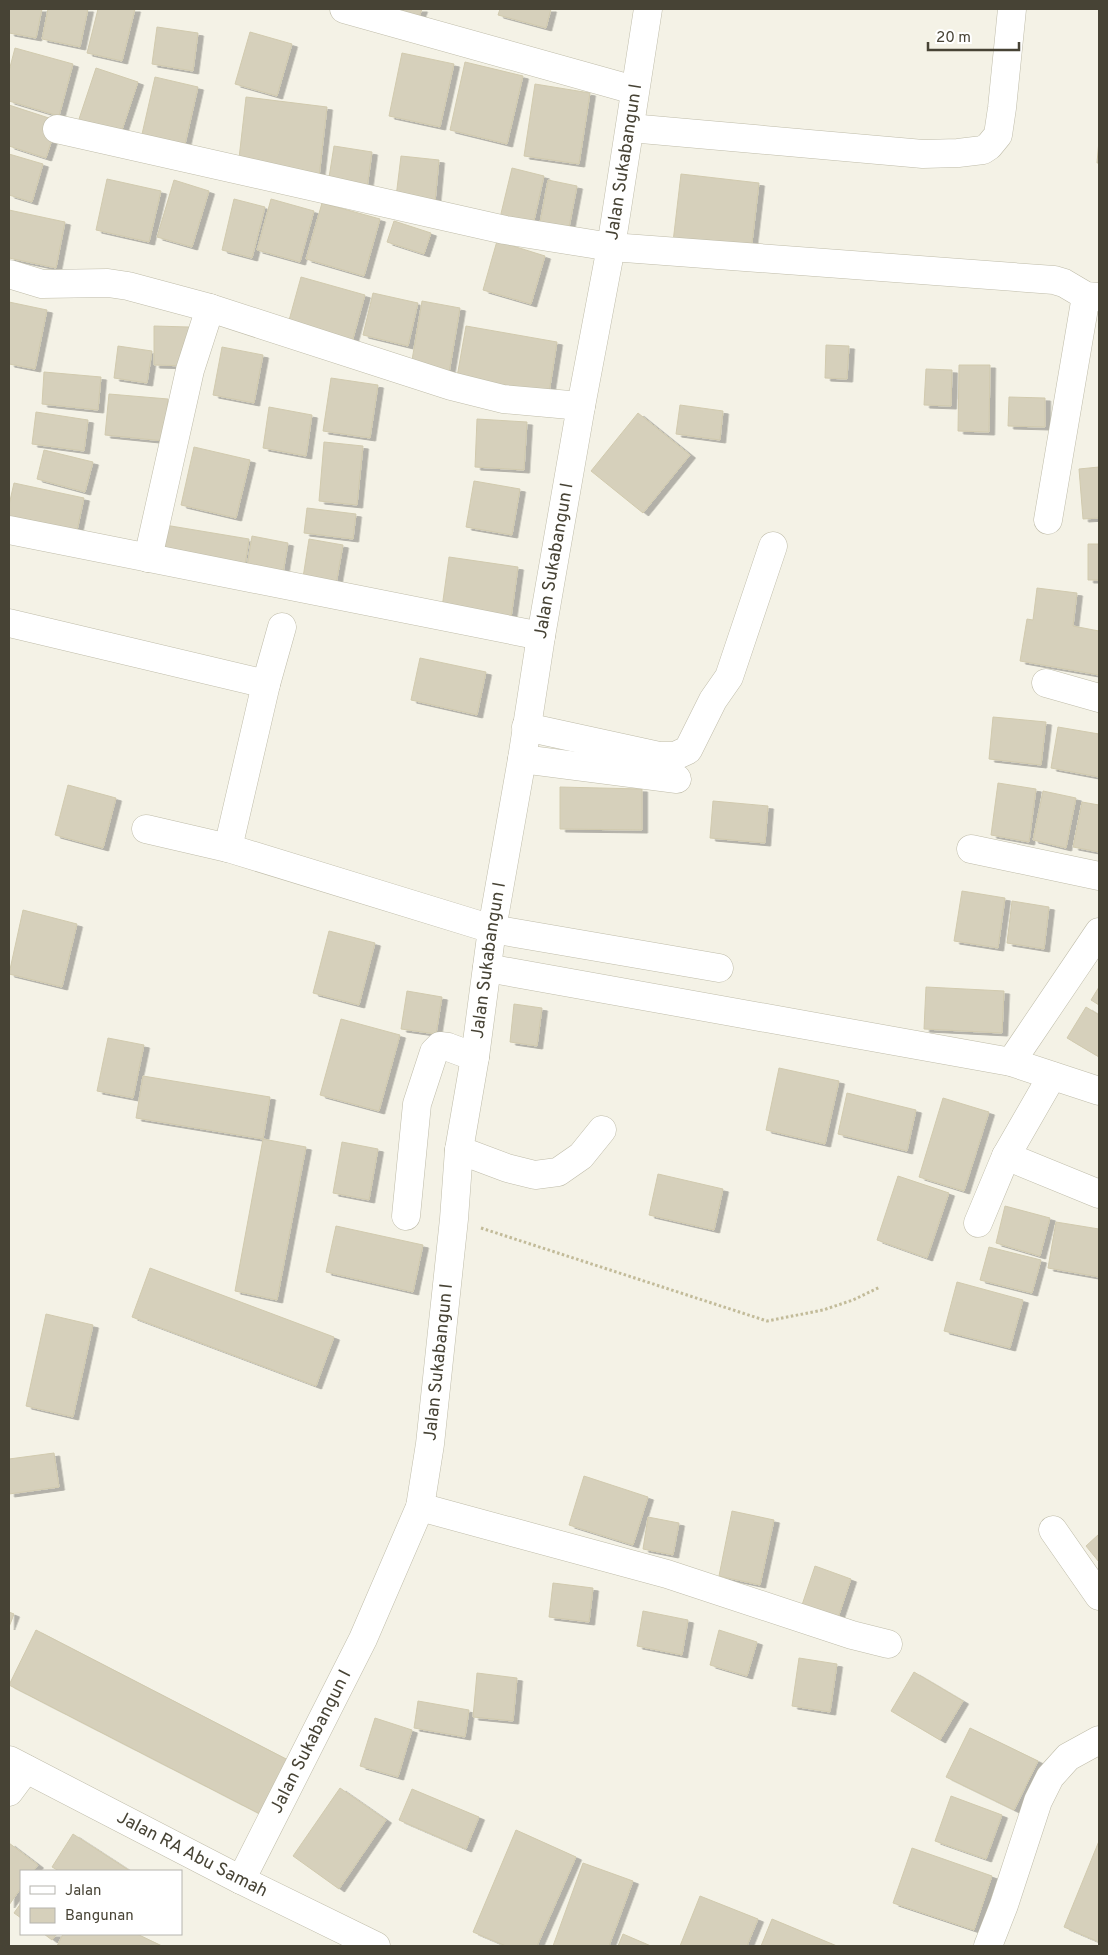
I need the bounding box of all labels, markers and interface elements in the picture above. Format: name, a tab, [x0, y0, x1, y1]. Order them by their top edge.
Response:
scale bar	[928, 20, 1019, 52]
text: 20 m	[936, 29, 971, 48]
street label: Jalan Sukabangun I	[601, 82, 648, 242]
street label: Jalan Sukabangun I	[529, 481, 579, 641]
street label: Jalan Sukabangun I	[466, 880, 512, 1040]
street label: Jalan Sukabangun I	[419, 1282, 459, 1442]
street label: Jalan Sukabangun I	[265, 1666, 357, 1817]
street label: Jalan RA Abu Samah	[113, 1806, 271, 1903]
legend	[20, 1870, 182, 1935]
text: Jalan	[65, 1882, 102, 1901]
text: Bangunan	[65, 1907, 134, 1926]

